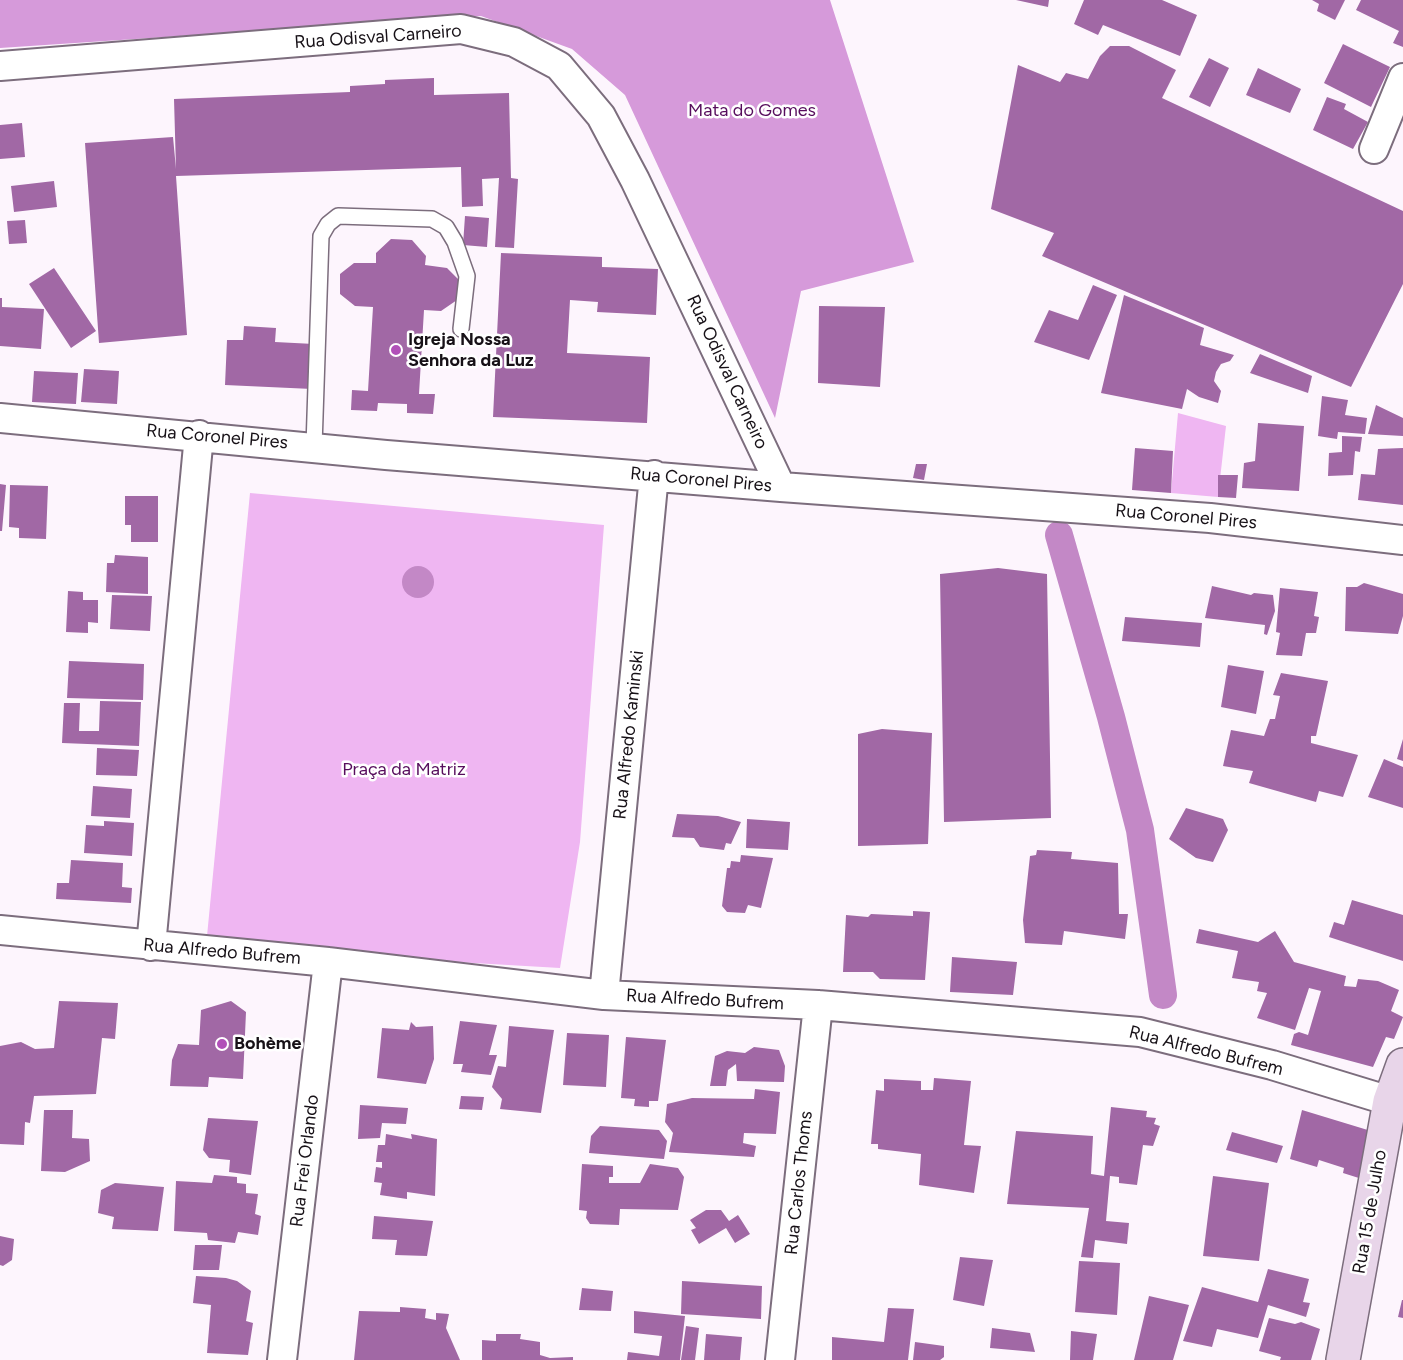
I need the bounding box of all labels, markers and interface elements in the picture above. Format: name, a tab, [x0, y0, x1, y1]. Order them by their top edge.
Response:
street label: Rua Odisval Carneiro	[294, 20, 462, 54]
park label: Mata do Gomes	[688, 100, 816, 122]
street label: Rua Odisval Carneiro	[682, 292, 772, 452]
place label: Igreja Nossa Senhora da Luz	[408, 329, 534, 372]
marker: Igreja Nossa Senhora da Luz	[389, 343, 403, 357]
street label: Rua Coronel Pires	[145, 420, 289, 454]
street label: Rua Coronel Pires	[629, 463, 773, 497]
street label: Rua Coronel Pires	[1114, 500, 1258, 534]
street label: Rua Alfredo Kaminski	[609, 649, 649, 821]
park label: Praça da Matriz	[342, 759, 466, 781]
street label: Rua Alfredo Bufrem	[142, 934, 302, 970]
street label: Rua Alfredo Bufrem	[626, 985, 784, 1015]
street label: Rua Alfredo Bufrem	[1127, 1021, 1285, 1081]
place label: Bohème	[234, 1033, 301, 1055]
marker: Bohème	[215, 1037, 229, 1051]
street label: Rua Frei Orlando	[286, 1094, 324, 1228]
street label: Rua Carlos Thoms	[781, 1110, 817, 1256]
street label: Rua 15 de Julho	[1348, 1148, 1392, 1276]

